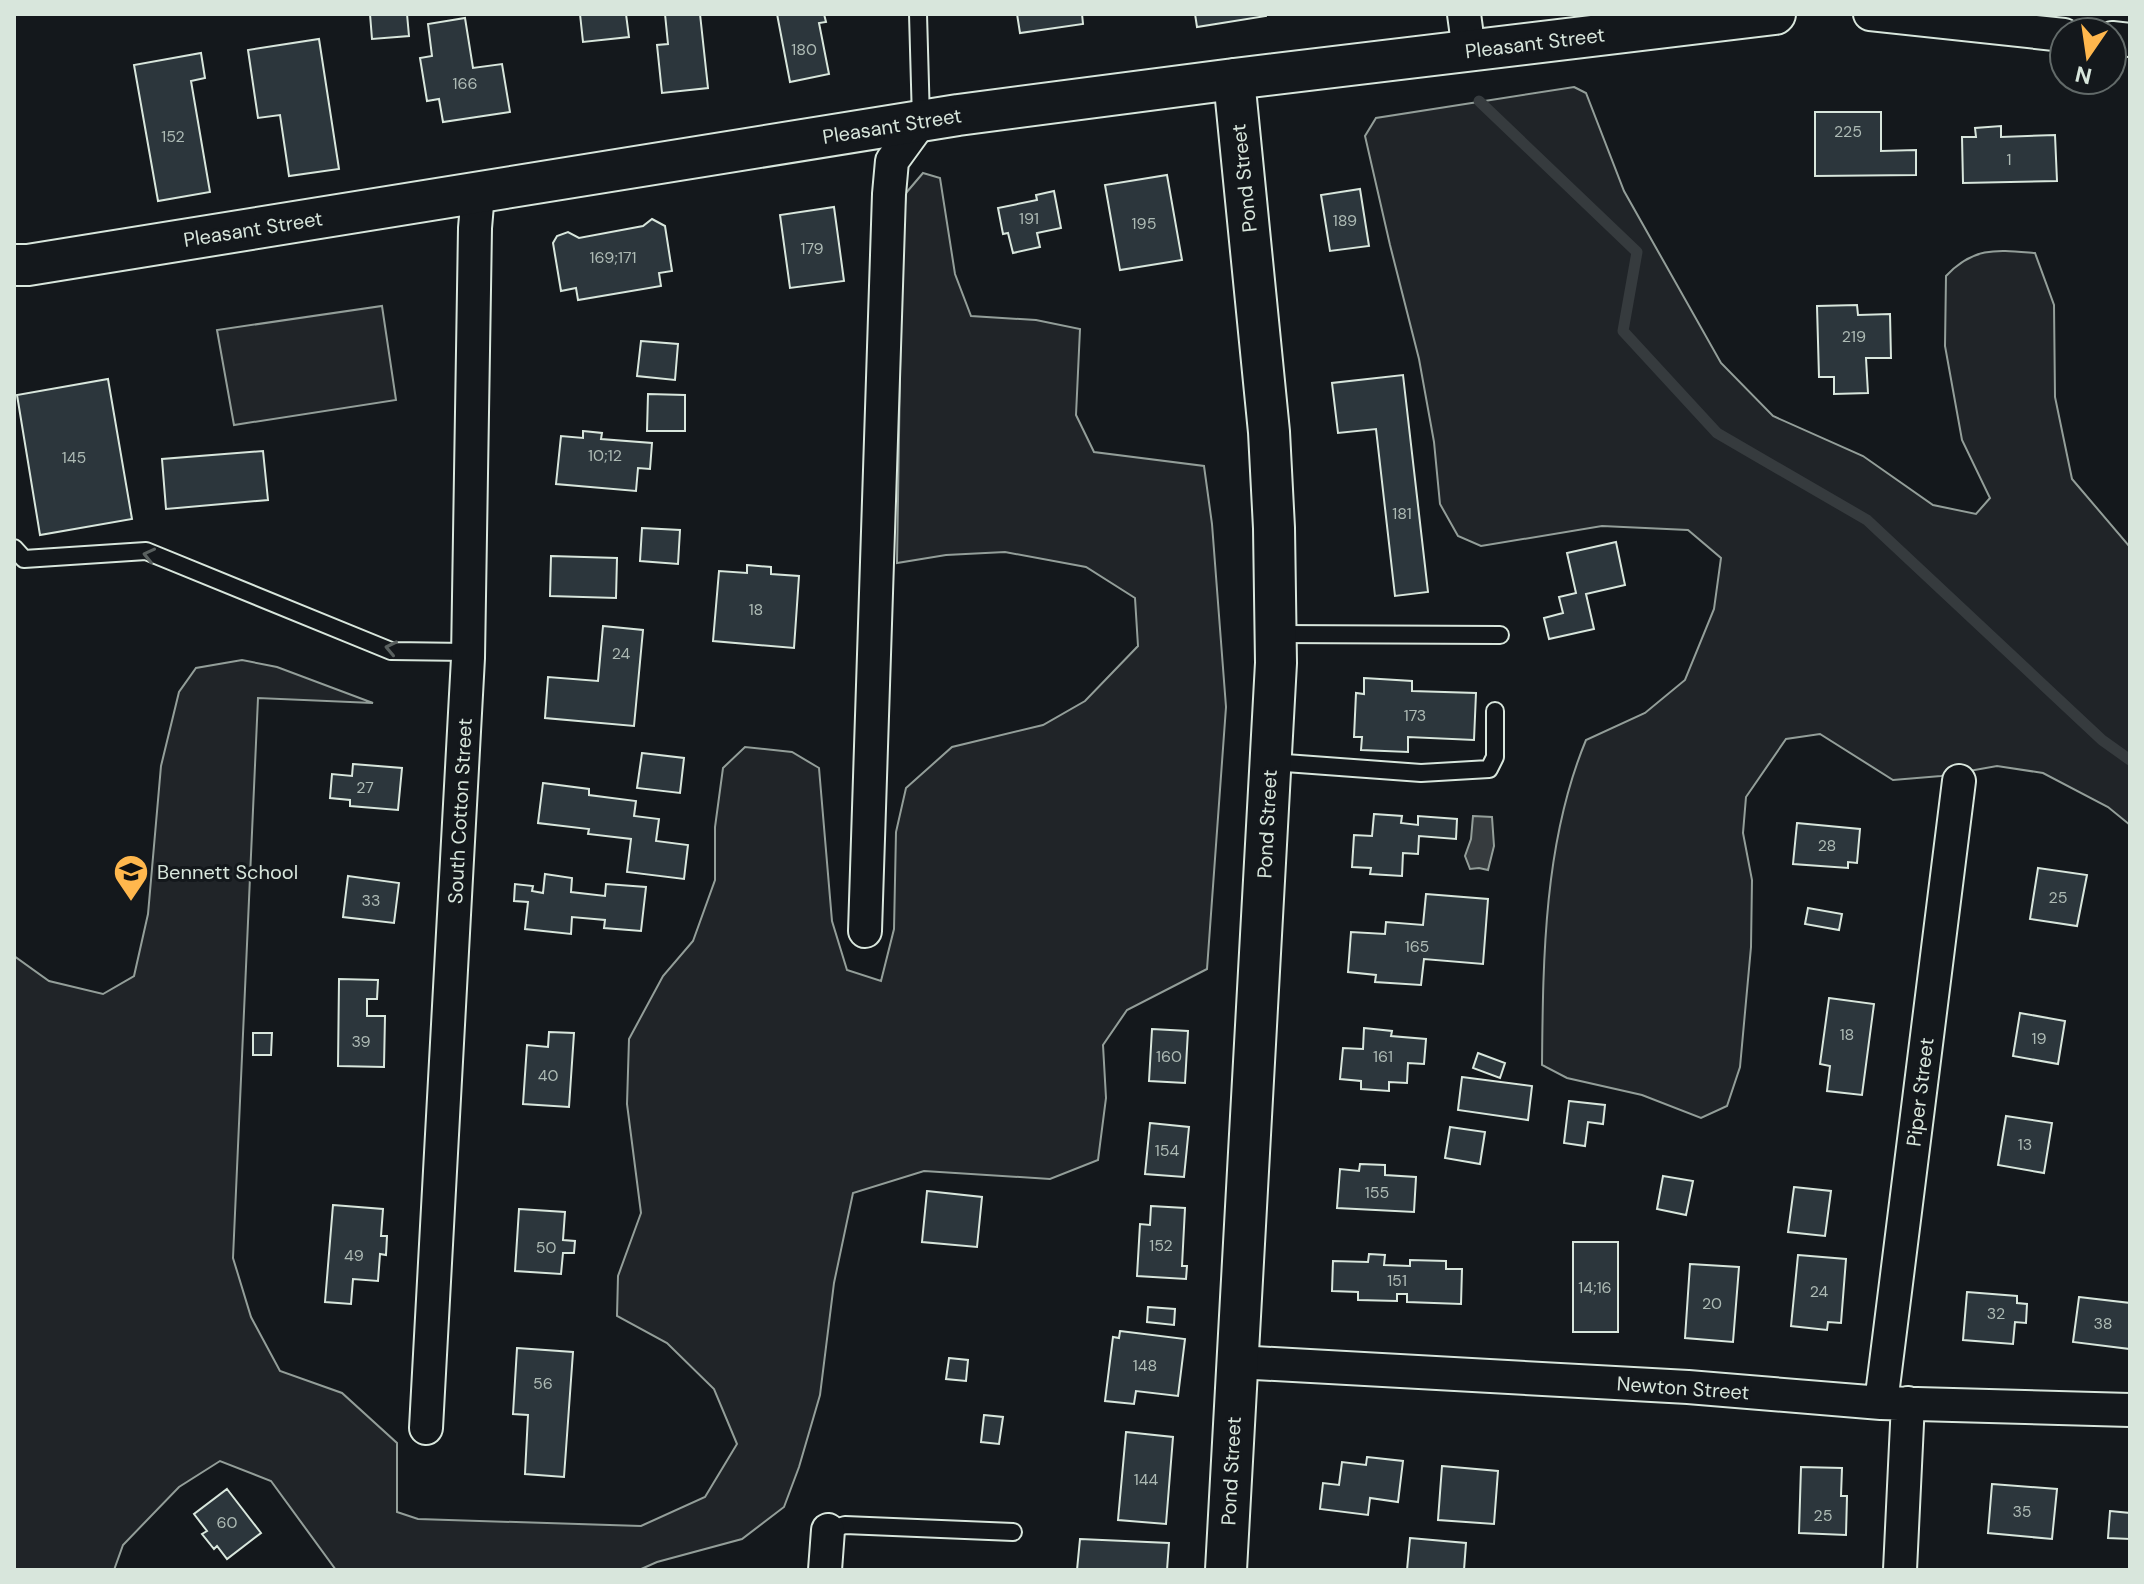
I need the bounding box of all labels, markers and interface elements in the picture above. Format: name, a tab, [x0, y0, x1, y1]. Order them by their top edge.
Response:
north arrow	[2048, 16, 2128, 96]
street label: Pleasant Street	[1464, 22, 1606, 64]
house number: 180	[791, 39, 817, 60]
text: N	[2073, 59, 2095, 91]
house number: 166	[452, 73, 478, 94]
street label: Pleasant Street	[821, 102, 964, 150]
house number: 225	[1834, 121, 1862, 142]
street label: Pond Street	[1225, 122, 1263, 234]
house number: 152	[161, 126, 185, 147]
house number: 1	[2007, 149, 2012, 170]
street label: Pleasant Street	[182, 205, 325, 253]
house number: 191	[1019, 208, 1039, 229]
house number: 189	[1333, 210, 1357, 231]
house number: 195	[1132, 213, 1156, 234]
house number: 179	[800, 238, 824, 259]
house number: 169;171	[590, 247, 637, 268]
house number: 219	[1842, 326, 1866, 347]
house number: 10;12	[588, 445, 622, 466]
house number: 145	[62, 447, 86, 468]
house number: 181	[1392, 503, 1412, 524]
one-way arrow	[143, 547, 156, 564]
house number: 18	[749, 599, 763, 620]
one-way arrow	[384, 640, 398, 657]
house number: 24	[612, 643, 631, 664]
house number: 173	[1404, 705, 1426, 726]
street label: South Cotton Street	[442, 717, 478, 905]
street label: Pond Street	[1251, 769, 1283, 879]
house number: 27	[356, 777, 374, 798]
house number: 28	[1818, 835, 1836, 856]
school or university icon: Bennett School	[112, 853, 150, 903]
place label: Bennett School	[157, 859, 298, 885]
house number: 25	[2049, 887, 2067, 908]
house number: 33	[362, 890, 380, 911]
house number: 165	[1405, 936, 1429, 957]
house number: 18	[1840, 1024, 1854, 1045]
house number: 19	[2031, 1028, 2047, 1049]
house number: 39	[351, 1031, 371, 1052]
street label: Piper Street	[1900, 1036, 1940, 1148]
house number: 160	[1156, 1046, 1182, 1067]
house number: 161	[1373, 1046, 1393, 1067]
house number: 40	[538, 1065, 558, 1086]
house number: 13	[2018, 1134, 2032, 1155]
house number: 154	[1155, 1140, 1180, 1161]
house number: 155	[1365, 1182, 1389, 1203]
house number: 152	[1149, 1235, 1173, 1256]
house number: 50	[536, 1237, 556, 1258]
house number: 49	[344, 1245, 364, 1266]
house number: 151	[1387, 1270, 1407, 1291]
house number: 14;16	[1578, 1277, 1612, 1298]
house number: 24	[1810, 1281, 1829, 1302]
house number: 20	[1702, 1293, 1722, 1314]
house number: 32	[1987, 1303, 2005, 1324]
house number: 38	[2093, 1313, 2113, 1334]
house number: 148	[1133, 1355, 1157, 1376]
street label: Newton Street	[1616, 1370, 1750, 1406]
house number: 56	[533, 1373, 553, 1394]
street label: Pond Street	[1215, 1416, 1247, 1526]
house number: 144	[1134, 1469, 1158, 1490]
house number: 35	[2012, 1501, 2032, 1522]
house number: 25	[1814, 1505, 1832, 1526]
house number: 60	[217, 1512, 238, 1533]

